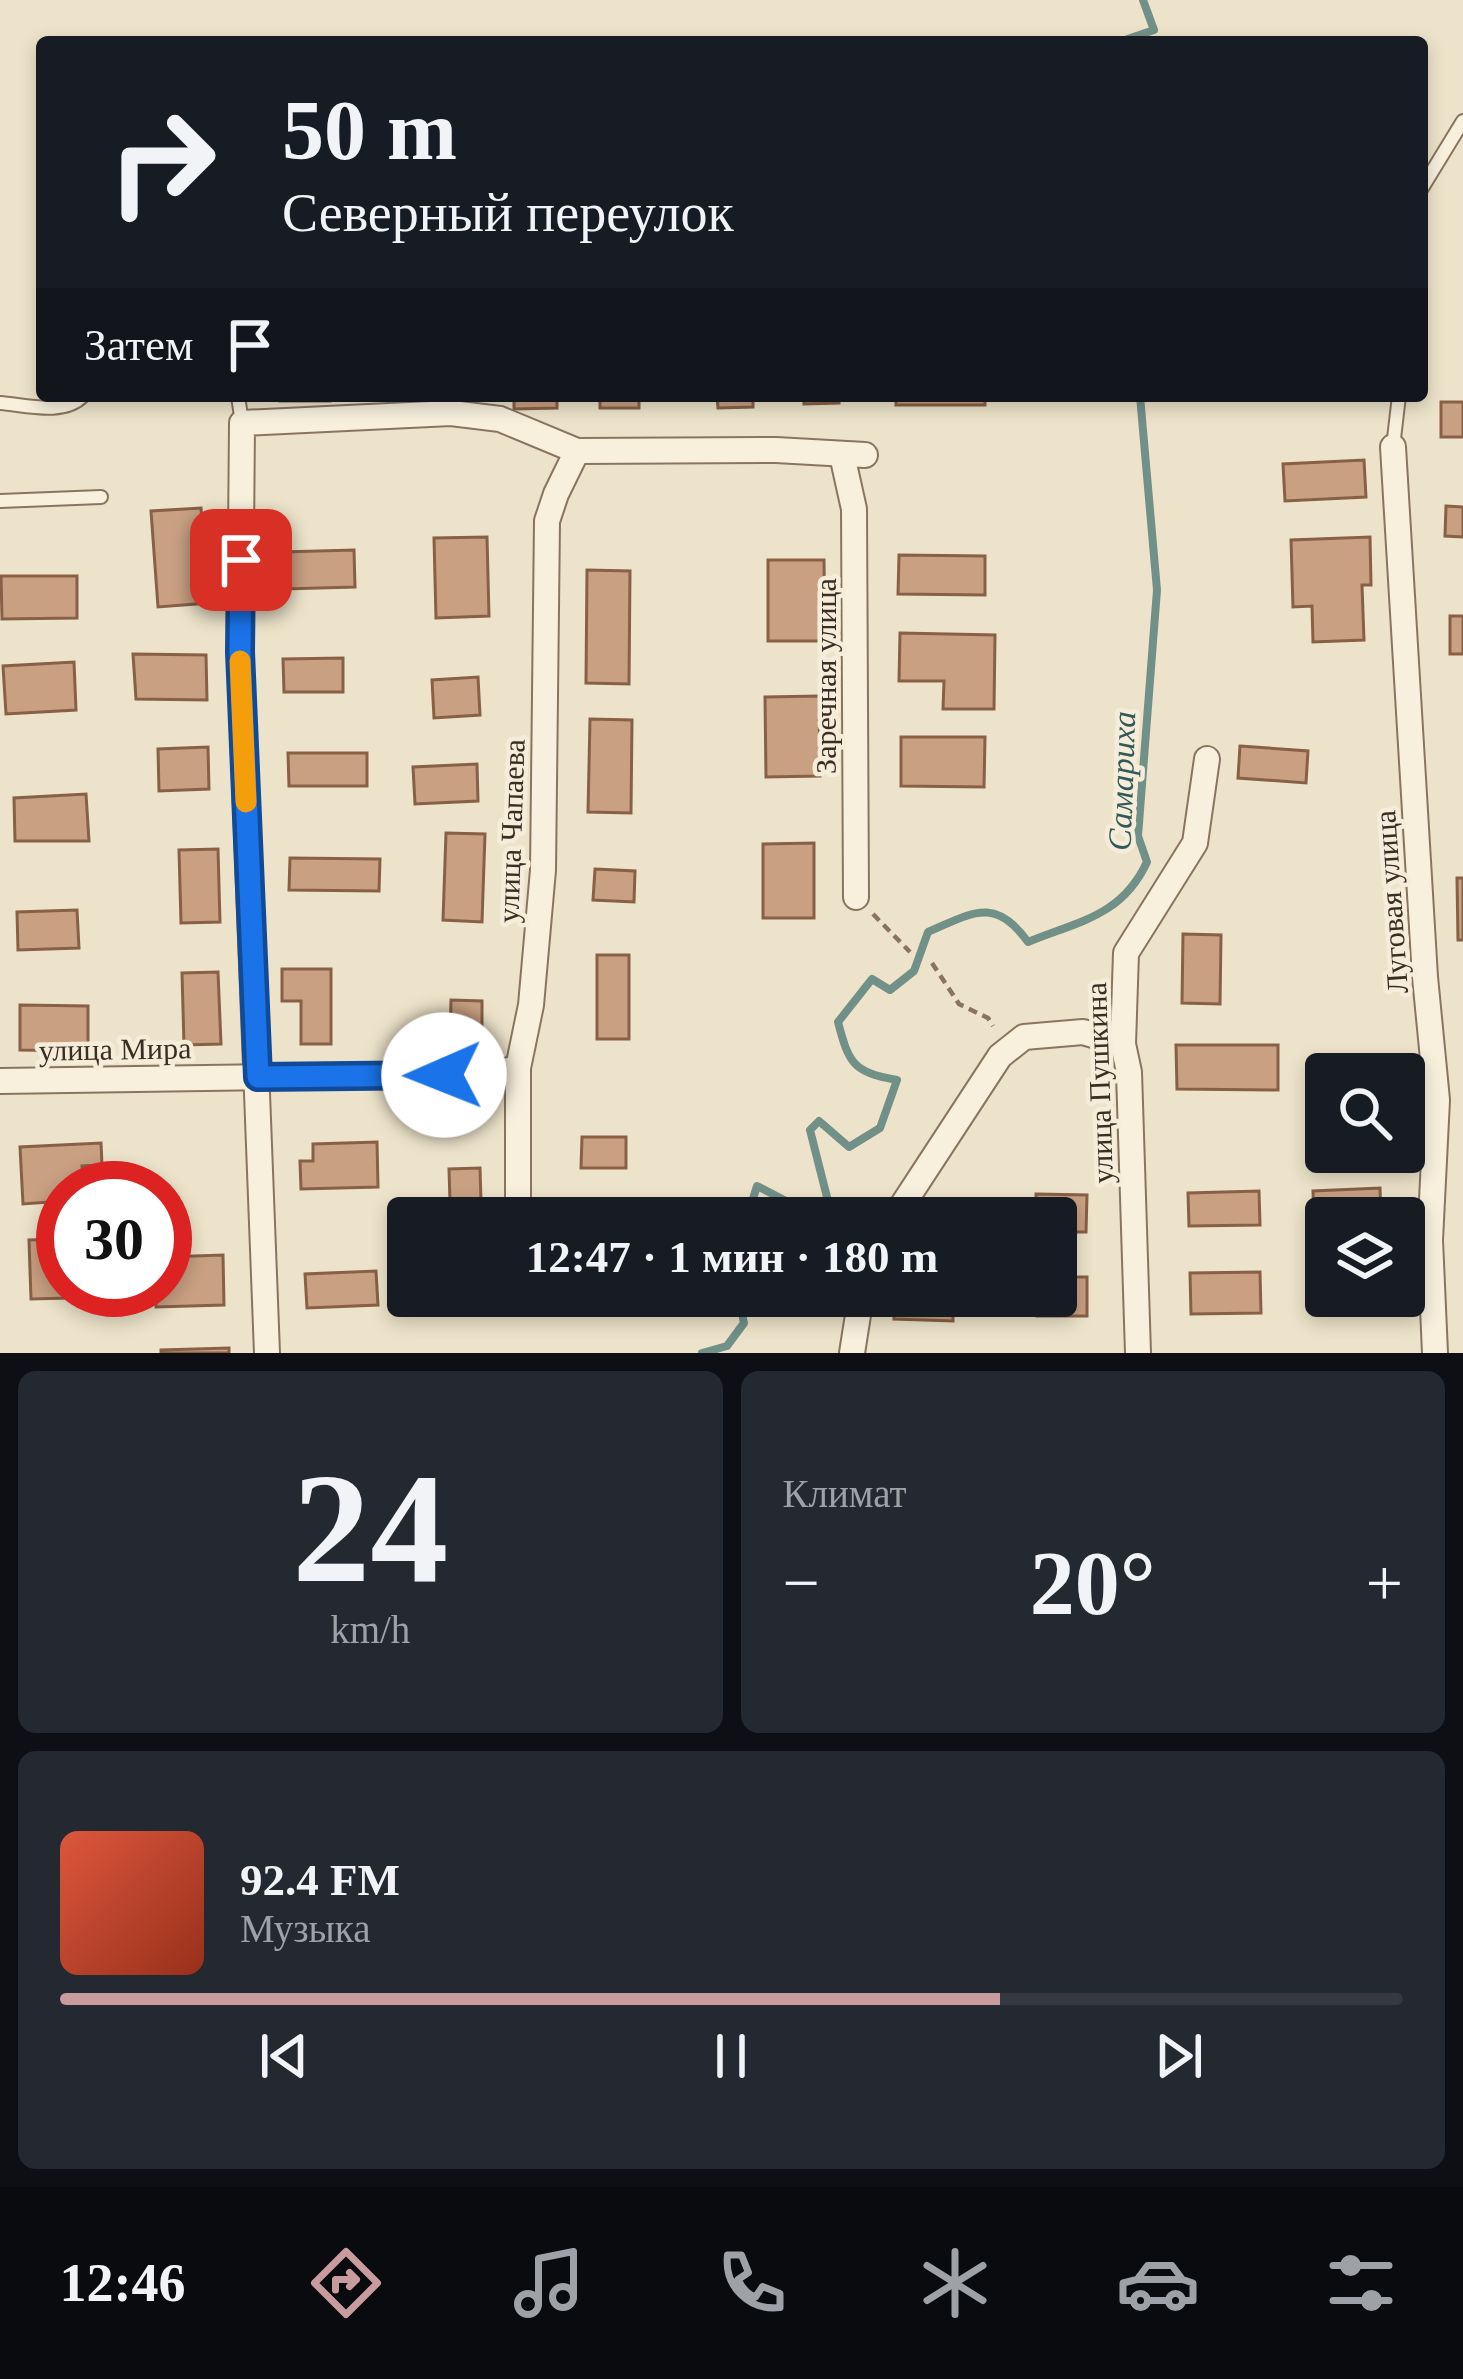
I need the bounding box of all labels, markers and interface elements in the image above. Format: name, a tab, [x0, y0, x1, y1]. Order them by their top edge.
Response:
icon: right	[84, 84, 240, 240]
text: 50 m	[282, 84, 457, 177]
text: Северный переулок	[282, 183, 734, 243]
icon: arrive	[217, 312, 283, 378]
text: Затем	[84, 320, 193, 370]
pin	[190, 509, 292, 611]
icon: arrive	[208, 527, 274, 593]
street label: Заречная улица	[809, 578, 842, 774]
water label: Самариха	[1102, 710, 1142, 852]
street label: улица Чапаева	[491, 739, 531, 923]
street label: Луговая улица	[1368, 809, 1414, 995]
street label: улица Пушкина	[1079, 982, 1119, 1184]
position arrow	[381, 1012, 507, 1138]
street label: улица Мира	[38, 1031, 192, 1067]
map controls	[1305, 1053, 1425, 1317]
button: search	[1305, 1053, 1425, 1173]
speed limit sign: 30	[36, 1161, 192, 1317]
button: layers	[1305, 1197, 1425, 1317]
text: 12:47 · 1 мин · 180 m	[526, 1232, 938, 1282]
text: 24	[292, 1442, 448, 1615]
text: Климат	[783, 1472, 907, 1515]
text: 20°	[1030, 1534, 1156, 1633]
text: −	[783, 1546, 820, 1619]
text: +	[1366, 1546, 1403, 1619]
text: km/h	[330, 1608, 410, 1651]
text: 92.4 FM	[240, 1855, 400, 1905]
text: Музыка	[240, 1907, 370, 1950]
icon: previous	[251, 2023, 317, 2089]
icon: pause	[698, 2023, 764, 2089]
icon: next	[1146, 2023, 1212, 2089]
icon: directions	[304, 2241, 388, 2325]
icon: music	[507, 2241, 591, 2325]
icon: phone	[710, 2241, 794, 2325]
icon: climate	[913, 2241, 997, 2325]
icon: car	[1116, 2241, 1200, 2325]
icon: filters	[1319, 2241, 1403, 2325]
text: 12:46	[60, 2253, 185, 2313]

